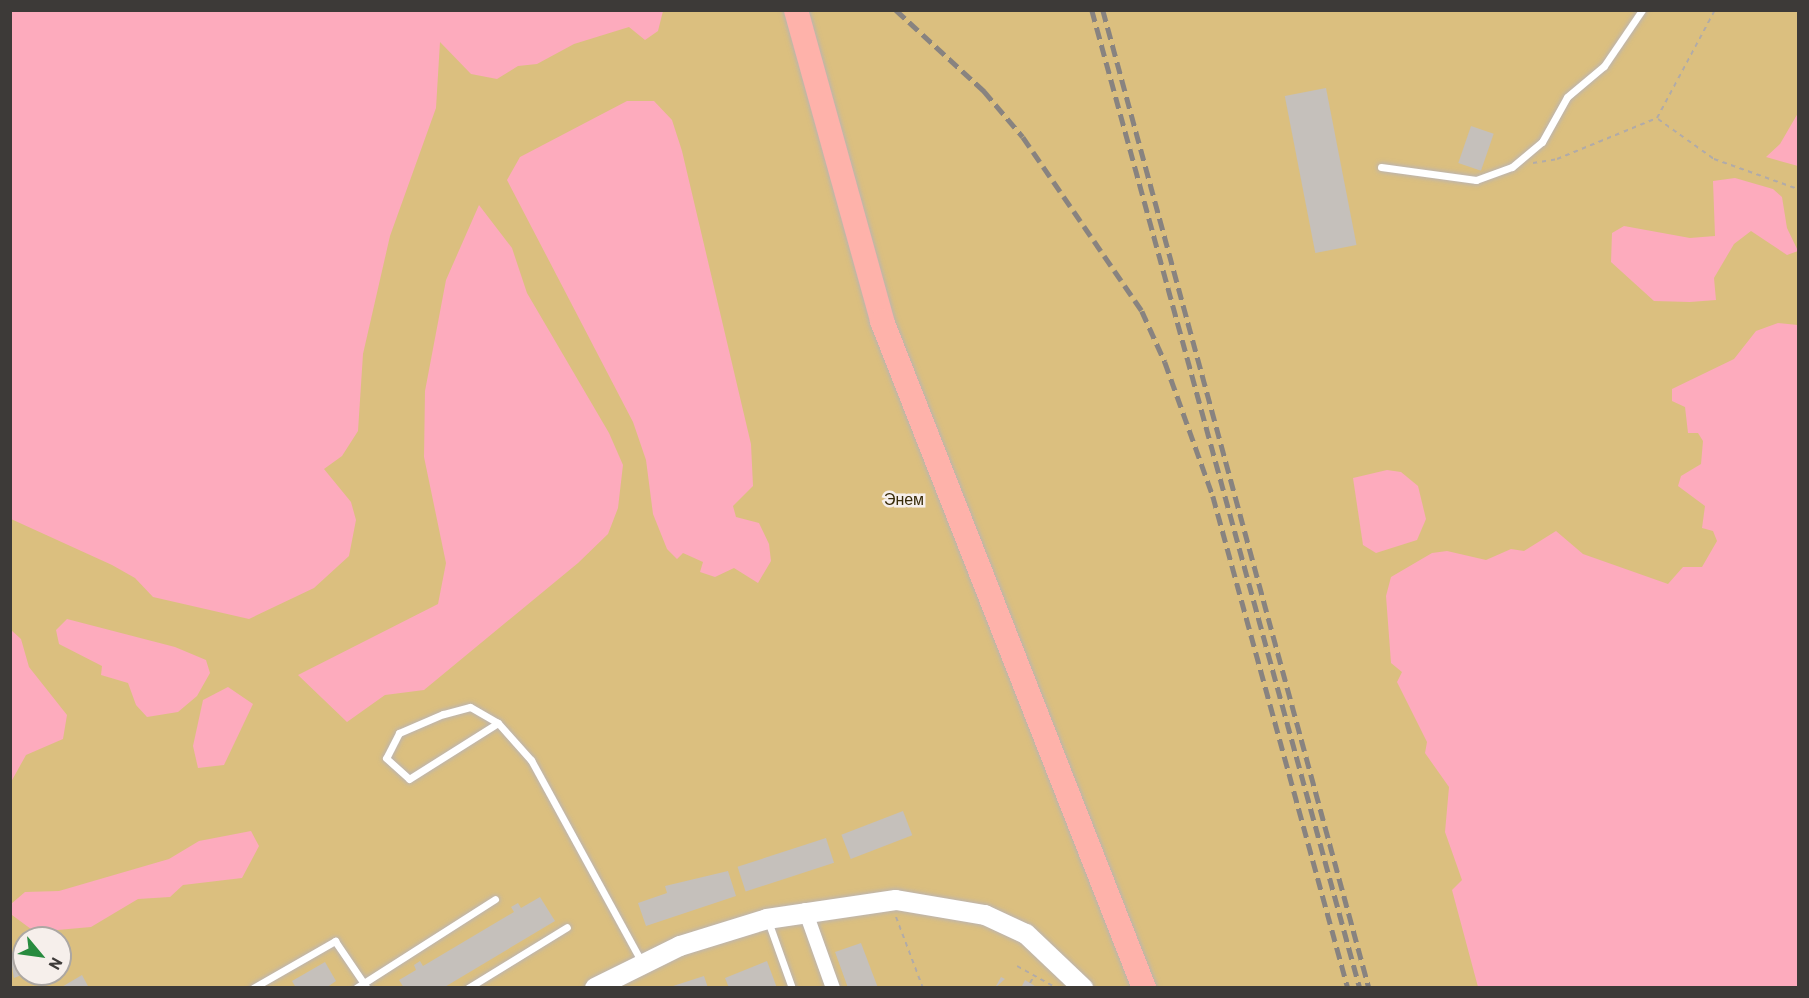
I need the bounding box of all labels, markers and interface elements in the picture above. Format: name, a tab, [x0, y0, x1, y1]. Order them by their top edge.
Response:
park label: Энем	[884, 489, 924, 509]
north arrow	[12, 926, 72, 986]
text: N	[46, 955, 67, 973]

